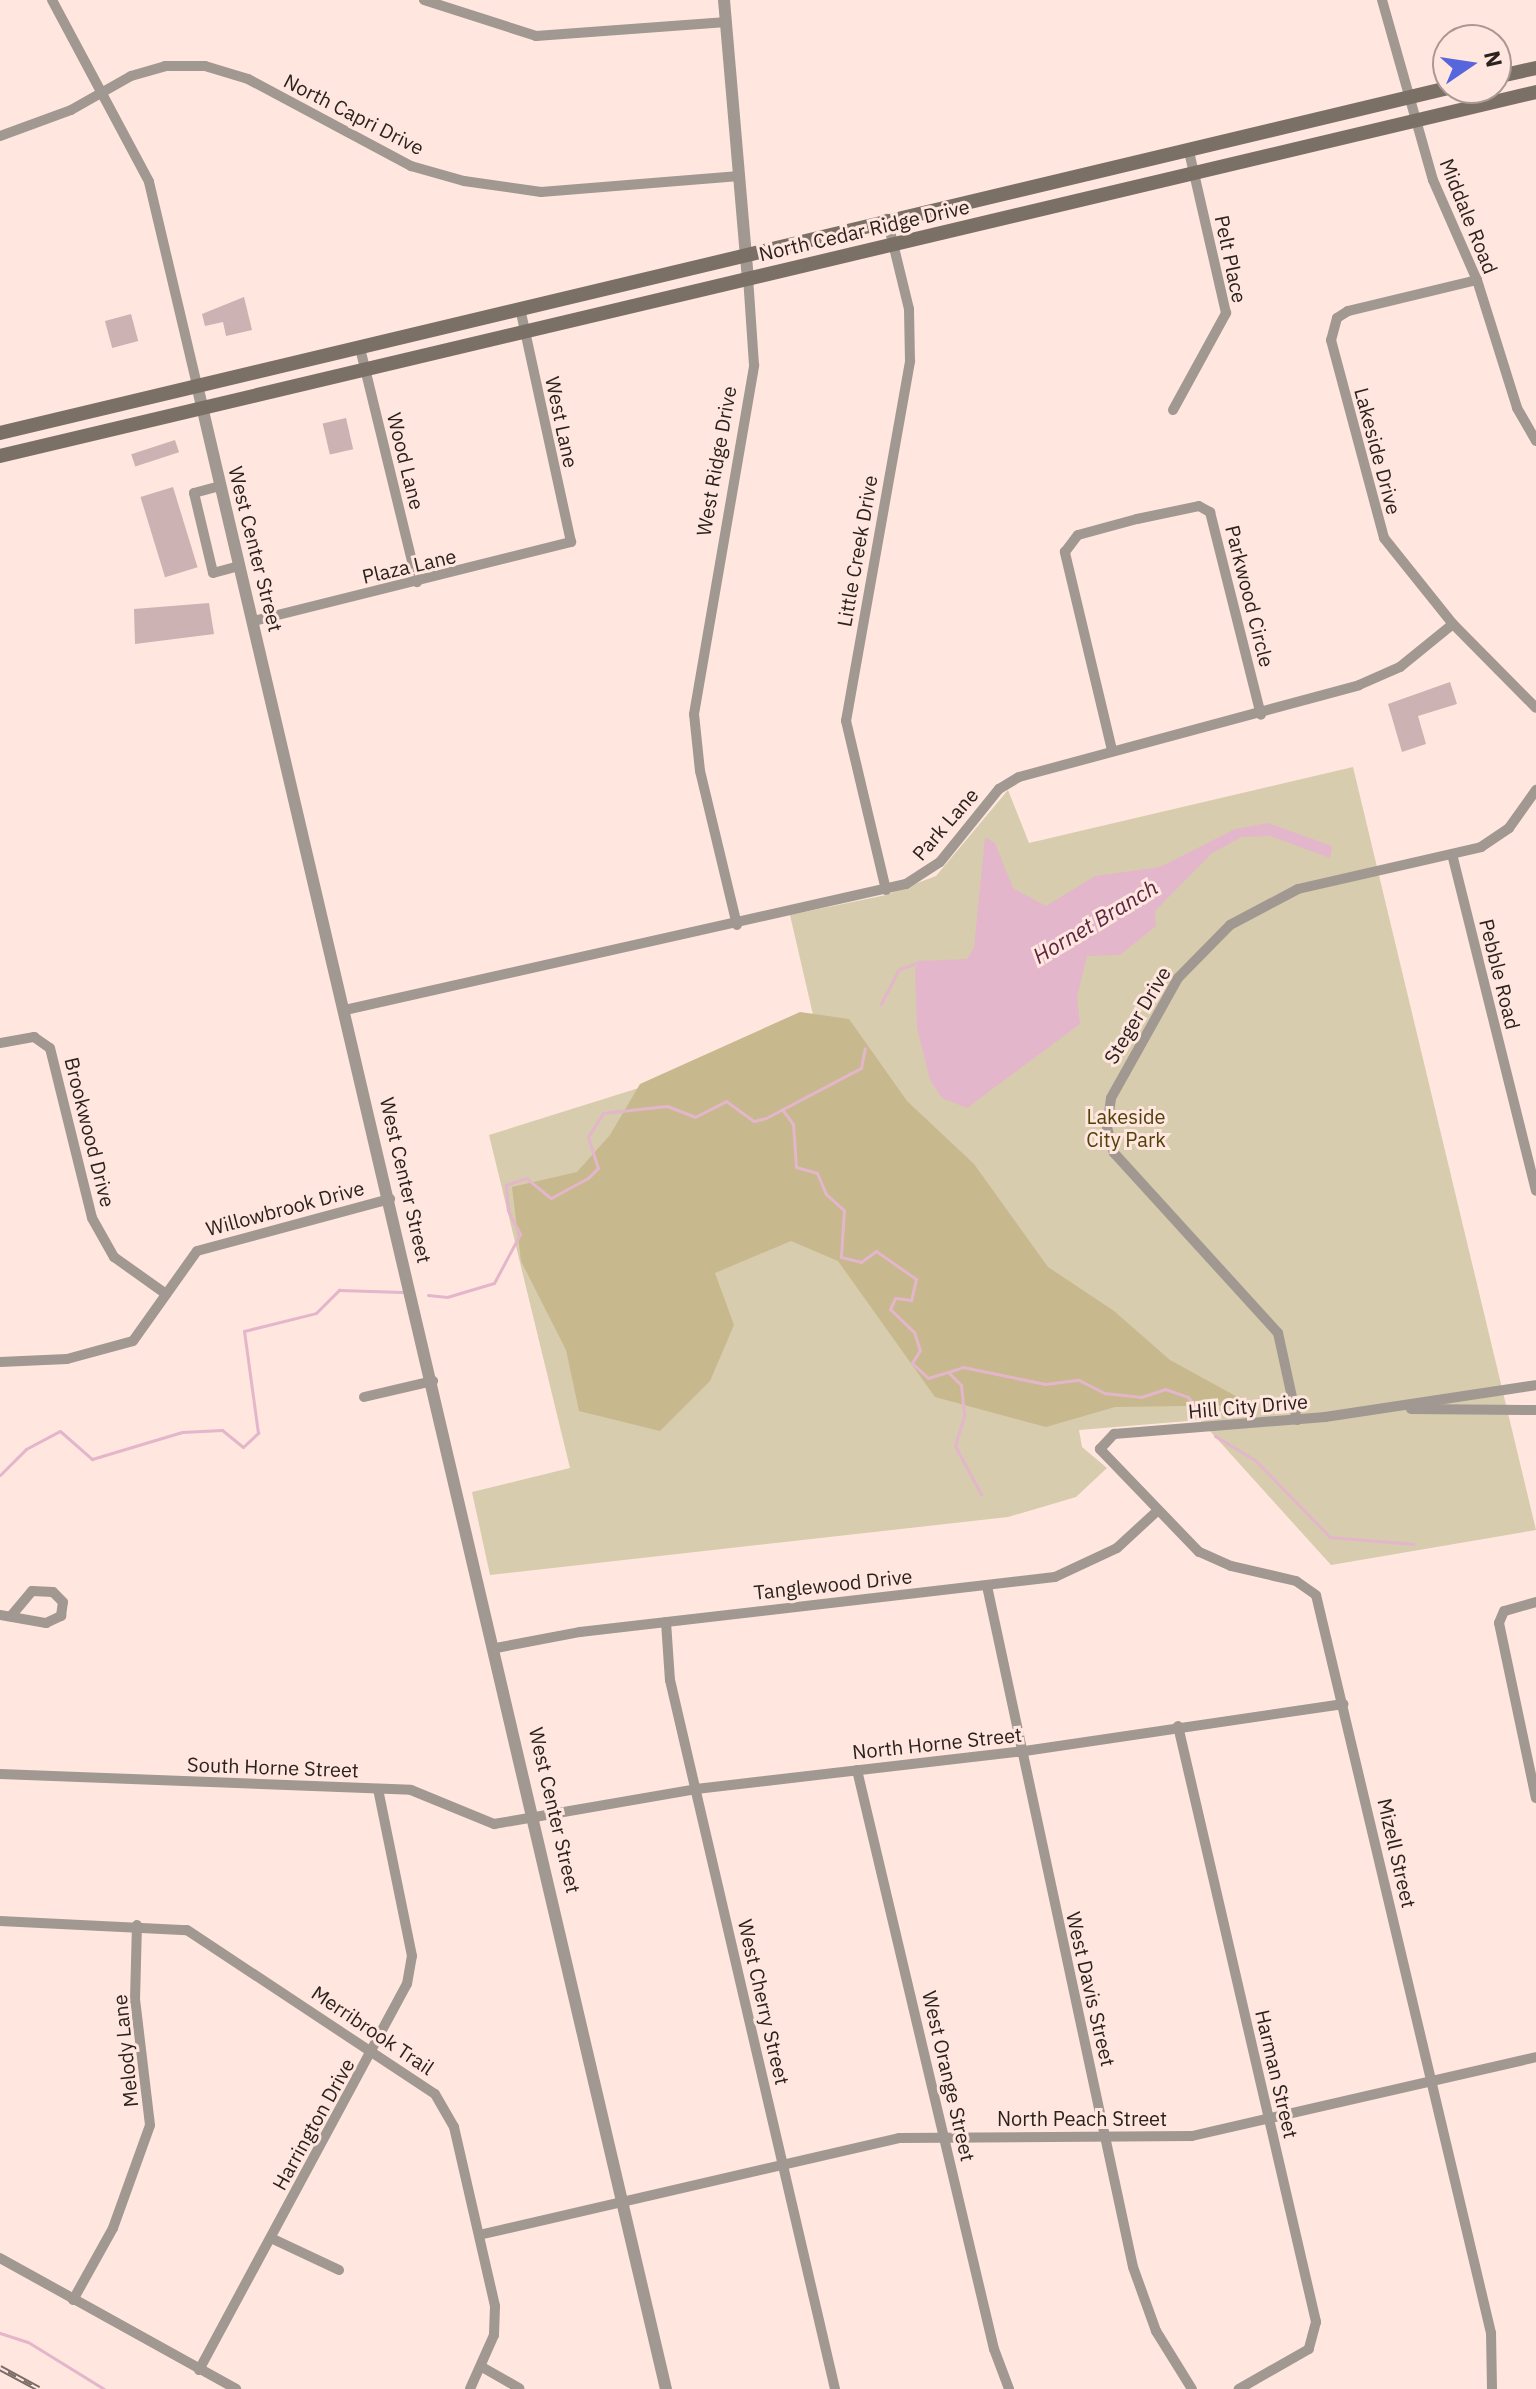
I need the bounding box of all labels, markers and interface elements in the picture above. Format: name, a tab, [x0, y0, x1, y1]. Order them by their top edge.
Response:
north arrow	[1432, 24, 1512, 104]
text: N	[1478, 48, 1510, 70]
street label: North Capri Drive	[280, 68, 428, 160]
street label: Middale Road	[1435, 155, 1503, 277]
street label: North Cedar Ridge Drive	[756, 194, 972, 266]
street label: Pelt Place	[1210, 213, 1252, 305]
street label: West Lane	[541, 374, 583, 470]
street label: West Ridge Drive	[691, 384, 741, 538]
street label: Lakeside Drive	[1350, 385, 1406, 517]
street label: Wood Lane	[382, 410, 430, 512]
street label: West Center Street	[224, 464, 288, 634]
street label: Little Creek Drive	[832, 473, 882, 629]
street label: Parkwood Circle	[1221, 522, 1279, 670]
street label: Plaza Lane	[360, 544, 458, 588]
street label: Park Lane	[907, 783, 983, 865]
water label: Hornet Branch	[1028, 873, 1162, 969]
street label: Pebble Road	[1475, 916, 1525, 1032]
street label: Steger Drive	[1099, 962, 1175, 1068]
street label: Brookwood Drive	[60, 1055, 120, 1209]
street label: West Center Street	[375, 1095, 437, 1265]
park label: Lakeside City Park	[1086, 1104, 1166, 1151]
street label: Willowbrook Drive	[203, 1175, 367, 1241]
street label: Hill City Drive	[1187, 1389, 1309, 1423]
street label: Tanglewood Drive	[753, 1564, 913, 1604]
street label: North Horne Street	[851, 1722, 1023, 1764]
street label: West Center Street	[524, 1725, 586, 1895]
street label: South Horne Street	[187, 1752, 359, 1782]
street label: Mizell Street	[1373, 1796, 1421, 1910]
street label: West Davis Street	[1062, 1909, 1120, 2069]
street label: West Cherry Street	[733, 1917, 795, 2087]
street label: Merribrook Trail	[307, 1980, 439, 2080]
street label: West Orange Street	[918, 1988, 980, 2164]
street label: Melody Lane	[107, 1993, 143, 2109]
street label: Harman Street	[1251, 2007, 1303, 2141]
street label: Harrington Drive	[267, 2054, 359, 2194]
street label: North Peach Street	[997, 2106, 1167, 2130]

